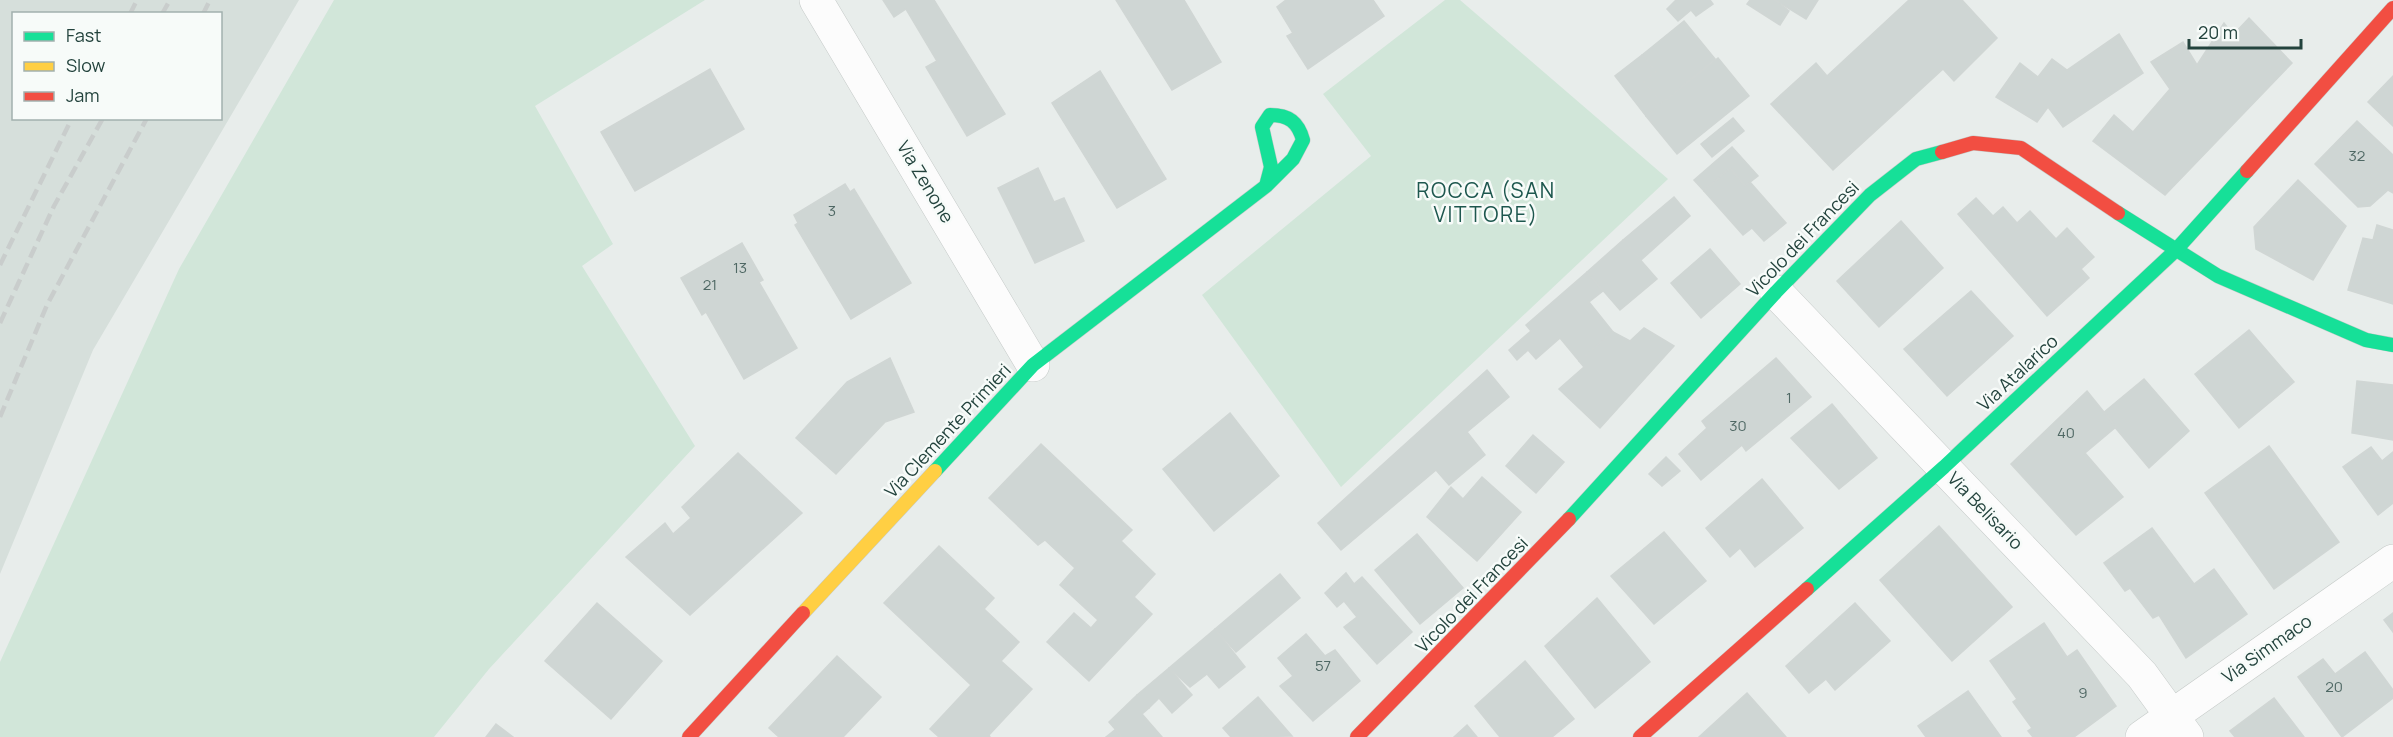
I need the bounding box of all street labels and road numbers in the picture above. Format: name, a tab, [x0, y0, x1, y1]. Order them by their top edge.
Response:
street label: Via Zenone	[892, 136, 960, 227]
street label: Vicolo dei Francesi	[1741, 175, 1864, 301]
street label: Via Atalarico	[1972, 329, 2063, 416]
street label: Via Clemente Primieri	[879, 358, 1016, 503]
street label: Via Belisario	[1943, 466, 2029, 554]
street label: Vicolo dei Francesi	[1410, 531, 1533, 657]
street label: Via Simmaco	[2217, 608, 2316, 688]

